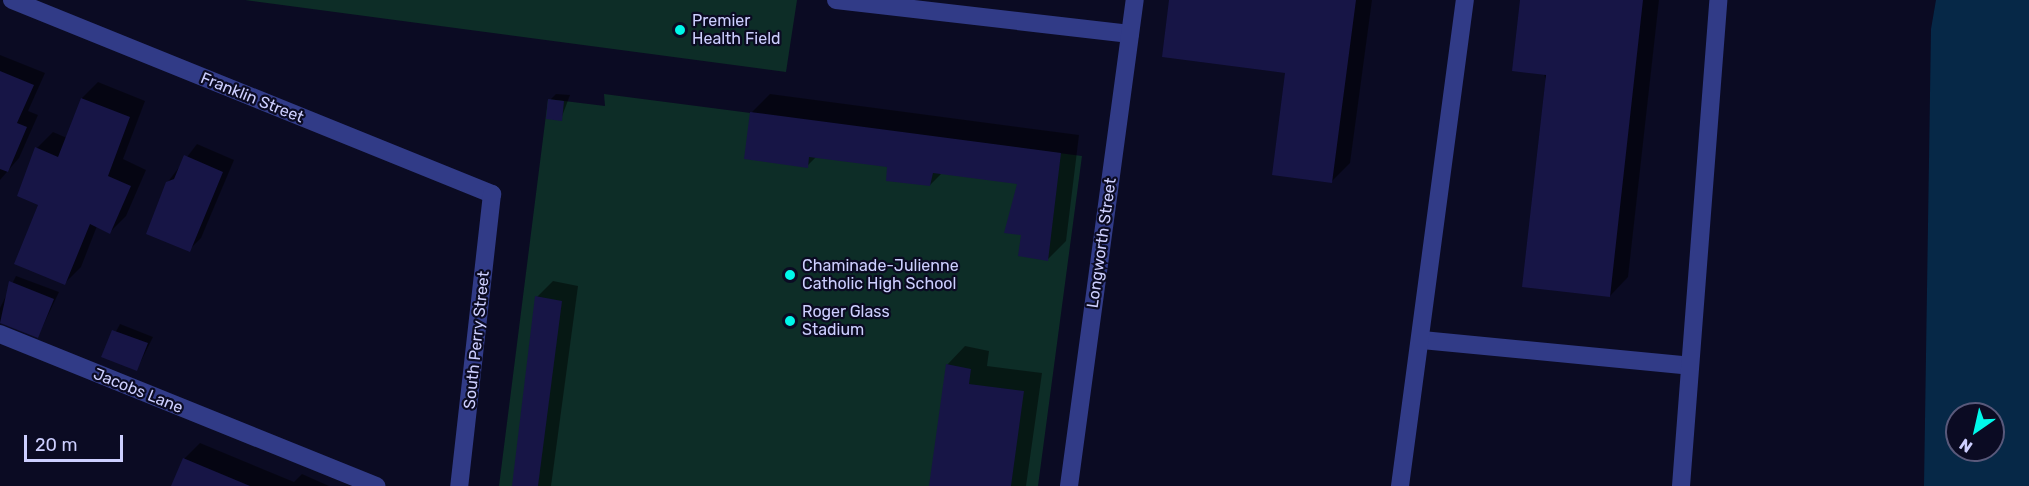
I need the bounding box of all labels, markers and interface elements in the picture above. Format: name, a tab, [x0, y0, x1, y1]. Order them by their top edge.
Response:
place label: Premier Health Field	[692, 11, 781, 49]
marker: Premier Health Field	[673, 23, 687, 37]
street label: Franklin Street	[198, 69, 306, 127]
street label: Longworth Street	[1083, 177, 1121, 309]
place label: Chaminade-Julienne Catholic High School	[802, 256, 959, 294]
marker: Chaminade-Julienne Catholic High School	[783, 268, 797, 282]
street label: South Perry Street	[460, 270, 494, 410]
place label: Roger Glass Stadium	[802, 302, 890, 340]
marker: Roger Glass Stadium	[783, 314, 797, 328]
street label: Jacobs Lane	[90, 364, 186, 418]
north arrow	[1945, 402, 2005, 462]
scale bar	[27, 423, 126, 461]
text: 20 m	[35, 434, 77, 456]
text: N	[1956, 435, 1976, 457]

